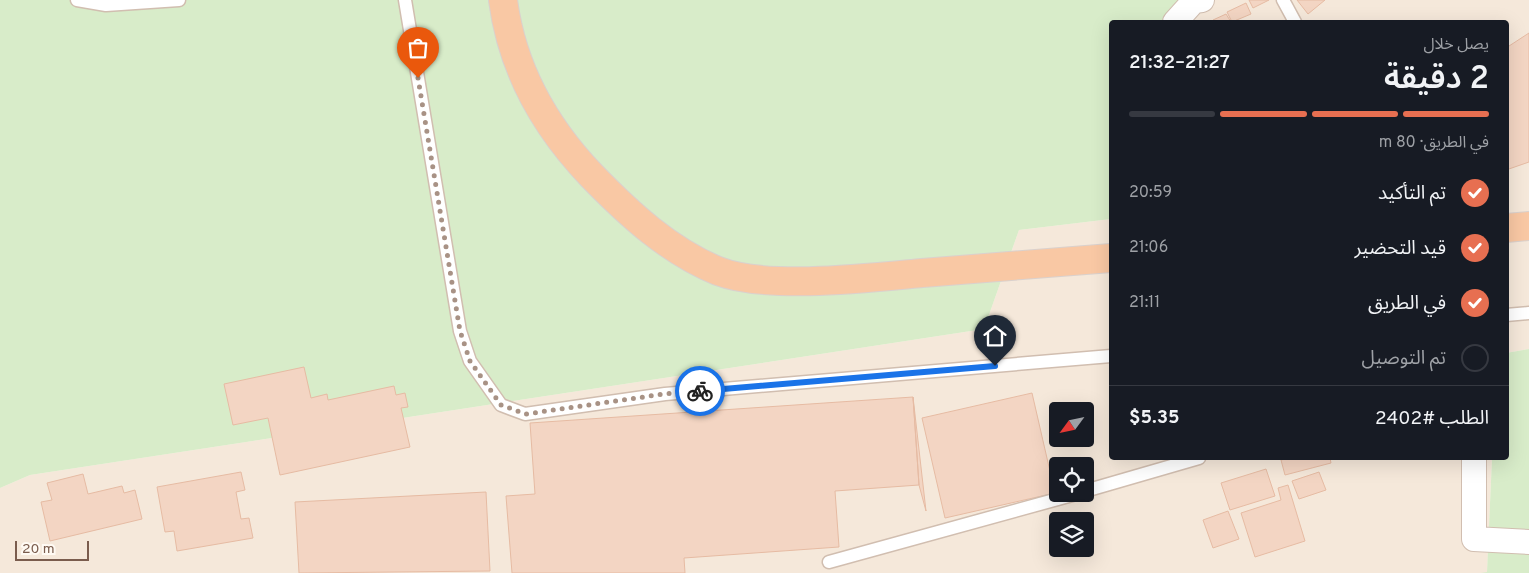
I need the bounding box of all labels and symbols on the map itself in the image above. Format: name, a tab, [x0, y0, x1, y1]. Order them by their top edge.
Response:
pin	[397, 27, 439, 78]
pin	[974, 315, 1016, 366]
courier	[675, 366, 725, 416]
north arrow	[1049, 402, 1094, 448]
scale bar	[15, 538, 89, 561]

